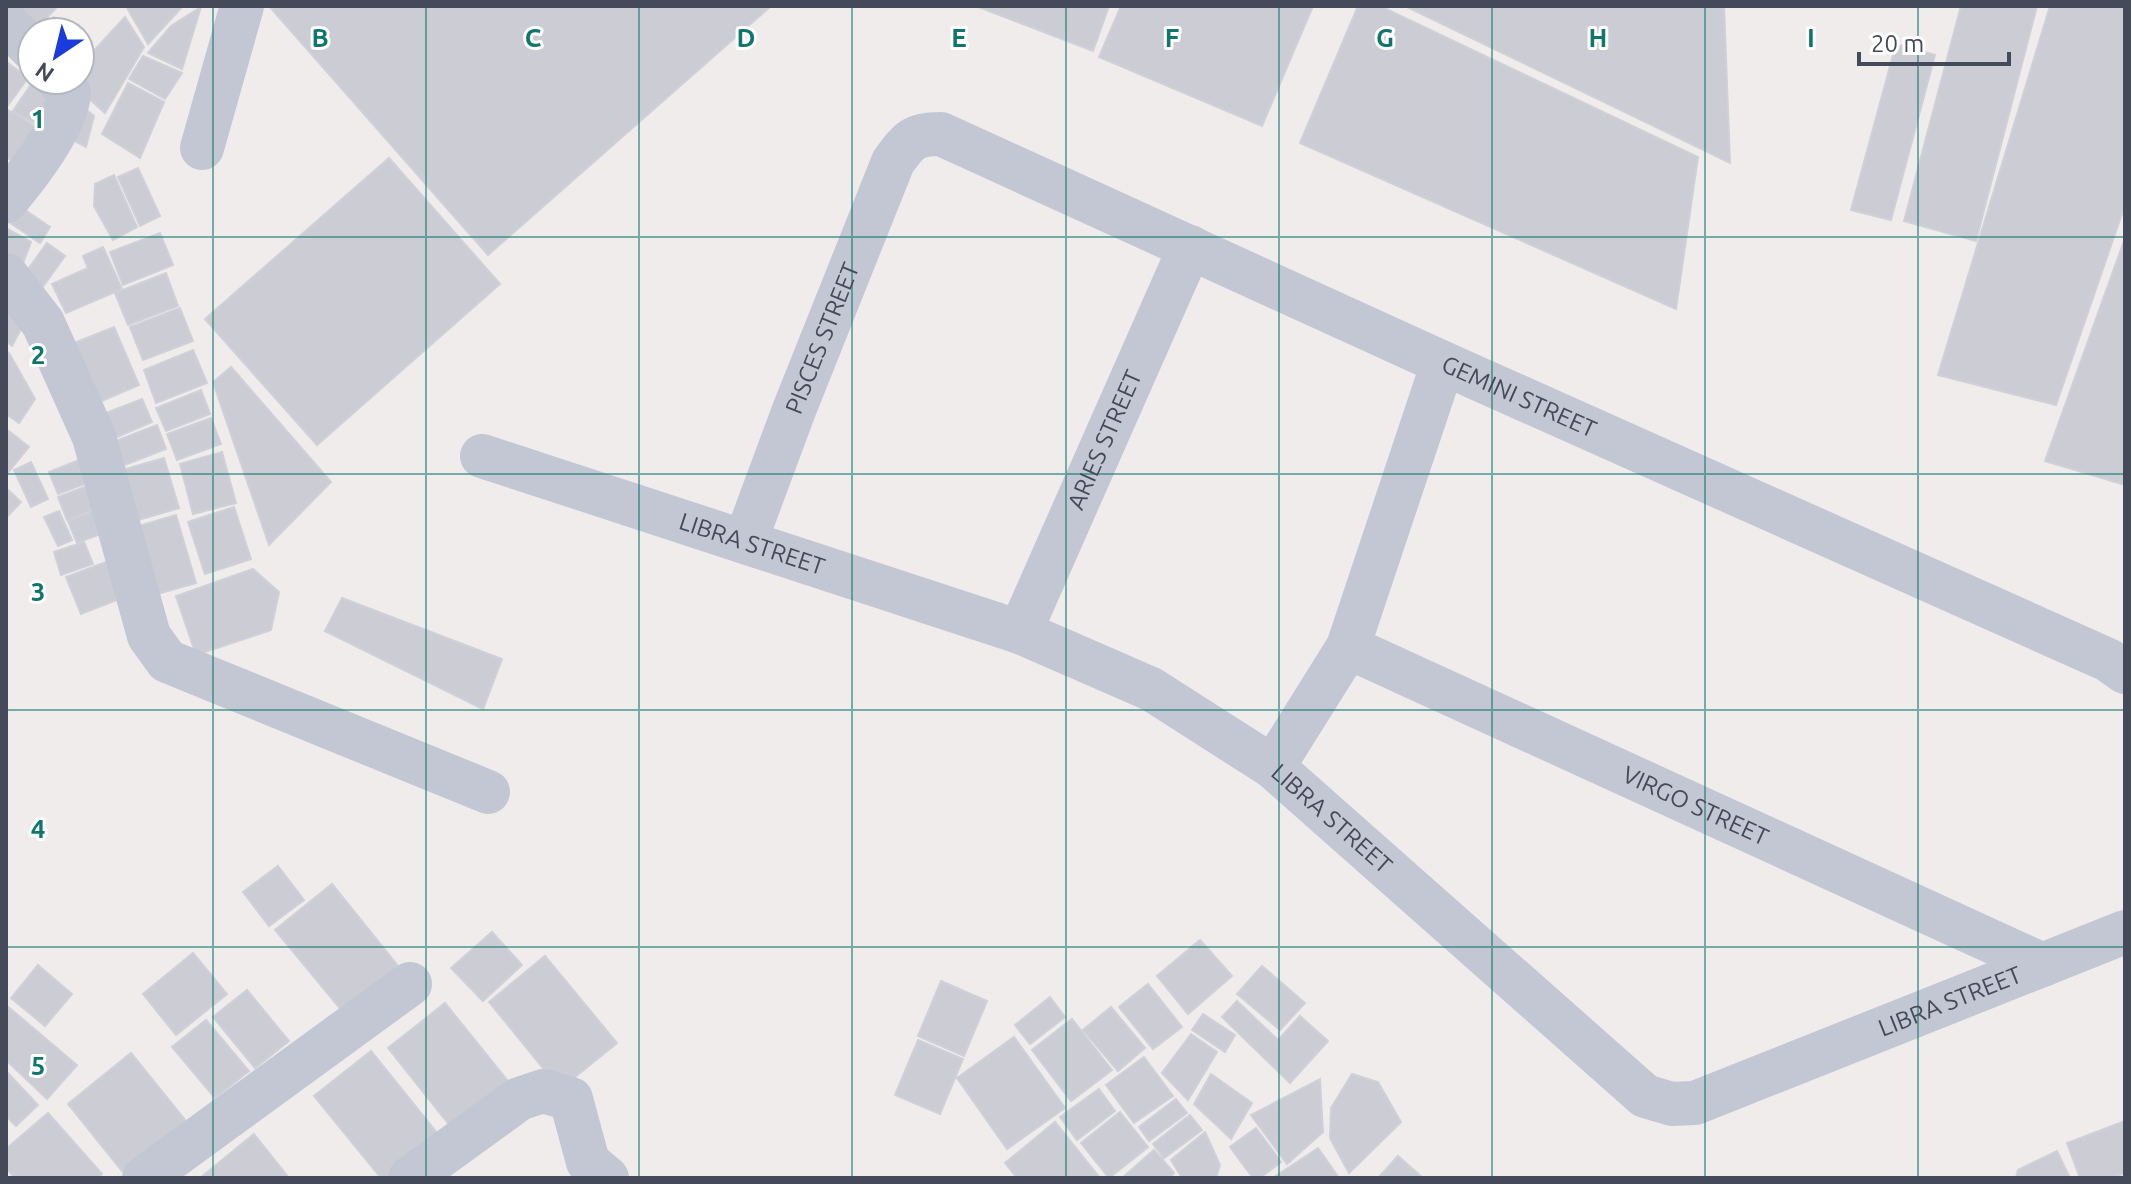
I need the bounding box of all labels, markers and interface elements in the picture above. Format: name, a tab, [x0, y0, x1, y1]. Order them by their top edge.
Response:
north arrow	[16, 16, 96, 96]
scale bar	[1859, 16, 2009, 66]
text: B	[311, 23, 329, 52]
text: C	[525, 23, 542, 52]
text: D	[737, 23, 755, 52]
text: E	[951, 23, 967, 52]
text: F	[1165, 23, 1179, 52]
text: G	[1376, 23, 1394, 52]
text: H	[1589, 23, 1607, 52]
text: I	[1807, 23, 1815, 52]
text: 20 m	[1871, 30, 1924, 57]
text: N	[30, 58, 58, 88]
text: 1	[31, 104, 45, 133]
street label: PISCES STREET	[780, 259, 864, 418]
text: 2	[31, 340, 45, 369]
street label: GEMINI STREET	[1438, 350, 1601, 443]
street label: ARIES STREET	[1062, 366, 1147, 514]
street label: LIBRA STREET	[676, 507, 828, 580]
text: 3	[31, 577, 45, 606]
street label: LIBRA STREET	[1266, 758, 1398, 879]
street label: VIRGO STREET	[1618, 760, 1773, 851]
text: 4	[31, 814, 45, 843]
street label: LIBRA STREET	[1874, 961, 2025, 1042]
text: 5	[31, 1051, 45, 1080]

